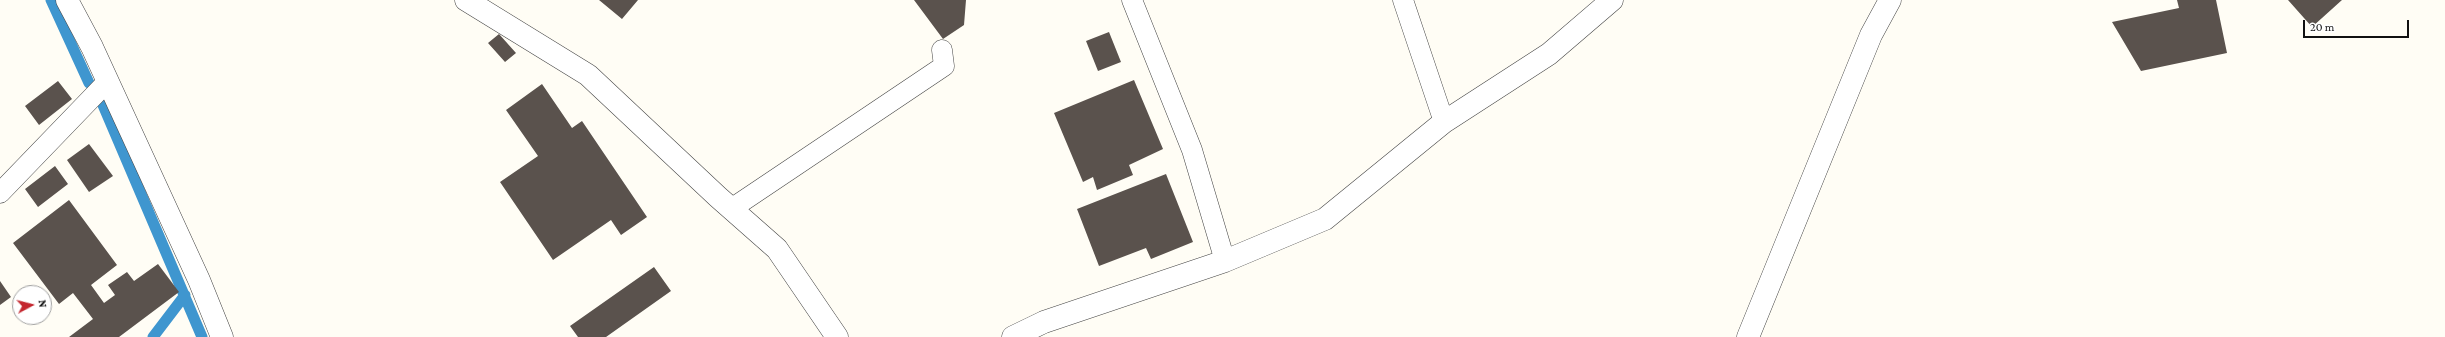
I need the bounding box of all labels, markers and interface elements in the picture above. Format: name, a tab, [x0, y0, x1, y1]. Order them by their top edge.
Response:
scale bar	[2305, 12, 2411, 38]
text: 20 m	[2310, 20, 2334, 34]
north arrow	[12, 285, 52, 325]
text: N	[37, 299, 49, 308]

